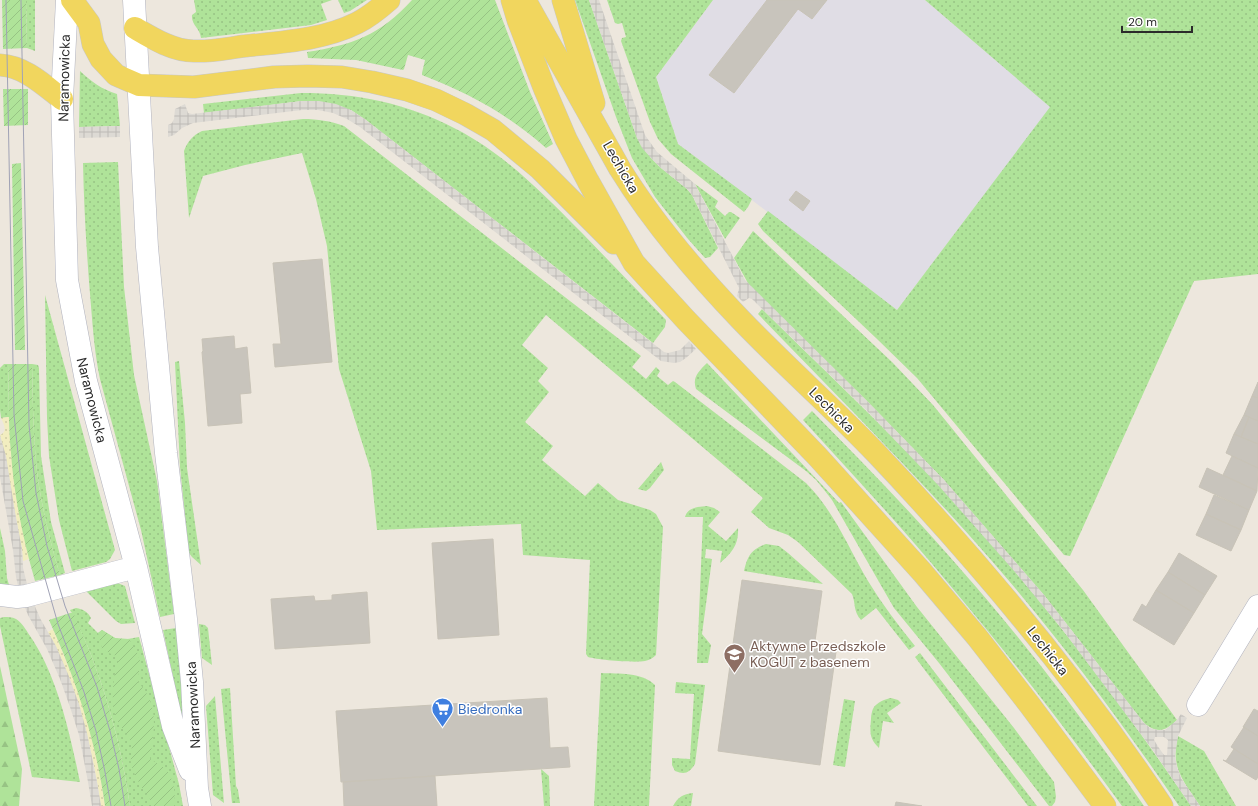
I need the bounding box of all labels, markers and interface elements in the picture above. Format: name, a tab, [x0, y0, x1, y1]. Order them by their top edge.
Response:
scale bar	[1122, 8, 1192, 34]
text: 20 m	[1128, 14, 1157, 30]
street label: Naramowicka	[54, 34, 74, 122]
street label: Lechicka	[599, 138, 643, 196]
street label: Naramowicka	[73, 355, 111, 445]
street label: Lechicka	[805, 383, 859, 437]
street label: Lechicka	[1023, 623, 1073, 679]
place label: Aktywne Przedszkole KOGUT z basenem	[750, 637, 886, 671]
school or university icon: Aktywne Przedszkole KOGUT z basenem	[721, 641, 747, 674]
street label: Naramowicka	[182, 661, 204, 749]
supermarket icon: Biedronka	[430, 696, 456, 729]
place label: Biedronka	[458, 700, 522, 718]

